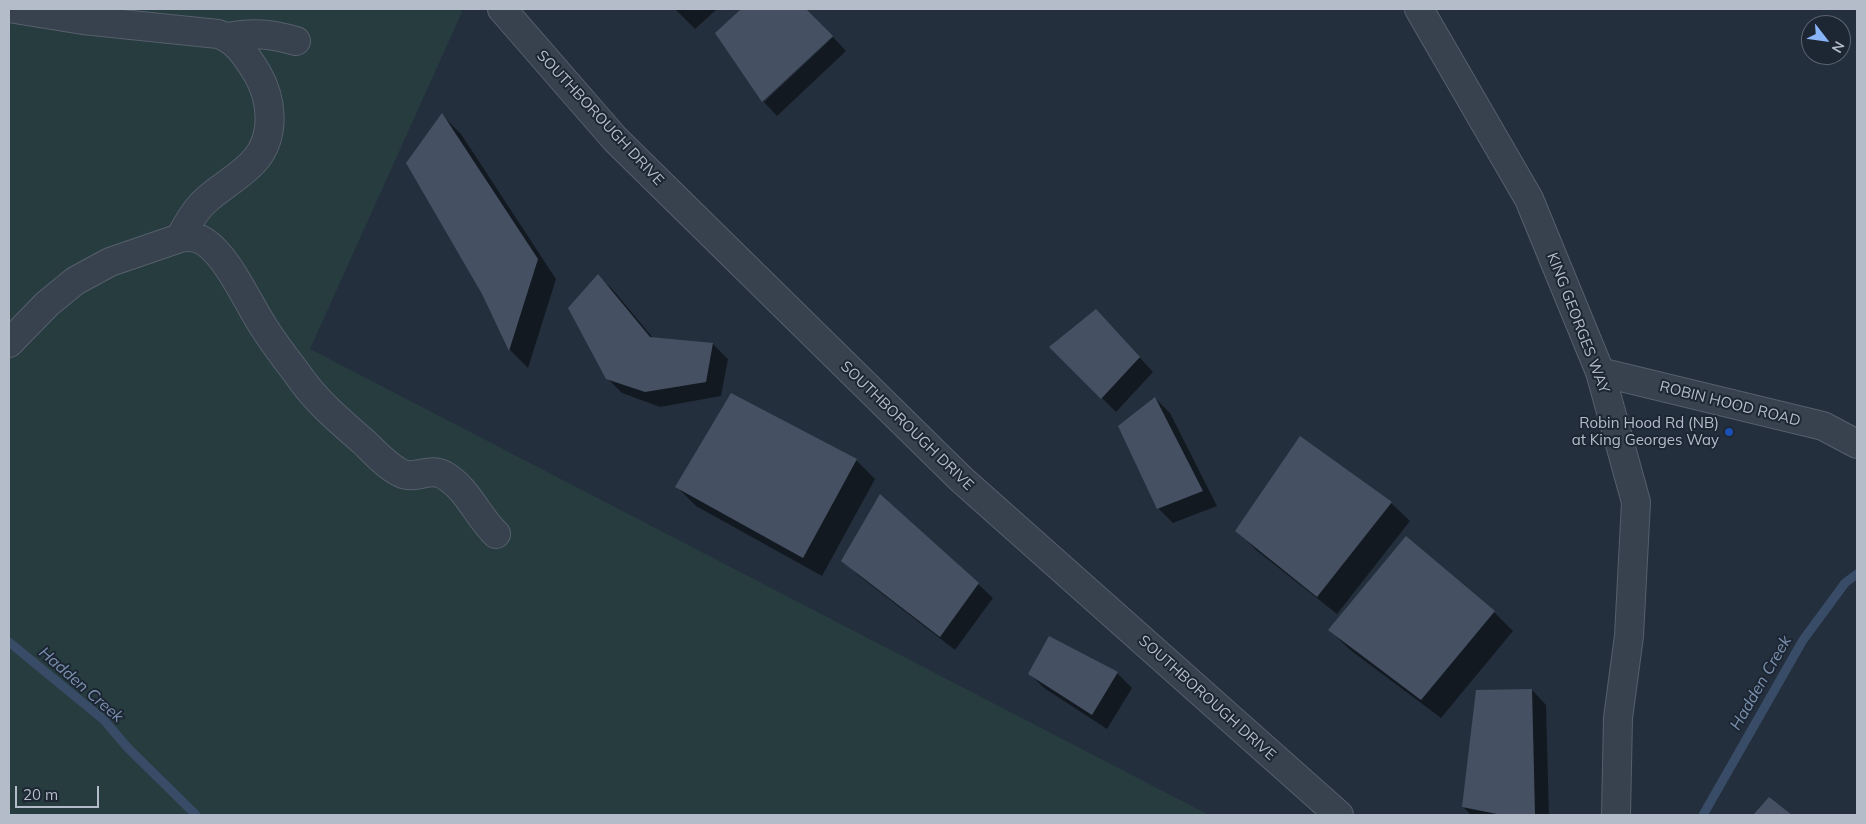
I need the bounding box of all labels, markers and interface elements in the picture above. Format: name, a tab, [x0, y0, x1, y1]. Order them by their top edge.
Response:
north arrow	[1801, 15, 1851, 65]
text: N	[1828, 38, 1849, 56]
street label: SOUTHBOROUGH DRIVE	[533, 47, 667, 189]
street label: KING GEORGES WAY	[1543, 250, 1613, 396]
street label: SOUTHBOROUGH DRIVE	[837, 358, 977, 494]
street label: ROBIN HOOD ROAD	[1658, 378, 1802, 430]
place label: Robin Hood Rd (NB) at King Georges Way	[1572, 414, 1719, 449]
marker: Robin Hood Rd (NB) at King Georges Way	[1723, 426, 1735, 438]
street label: SOUTHBOROUGH DRIVE	[1135, 632, 1279, 764]
water label: Hadden Creek	[1726, 632, 1796, 734]
water label: Hadden Creek	[35, 643, 127, 727]
scale bar	[18, 776, 101, 808]
text: 20 m	[23, 785, 58, 804]

